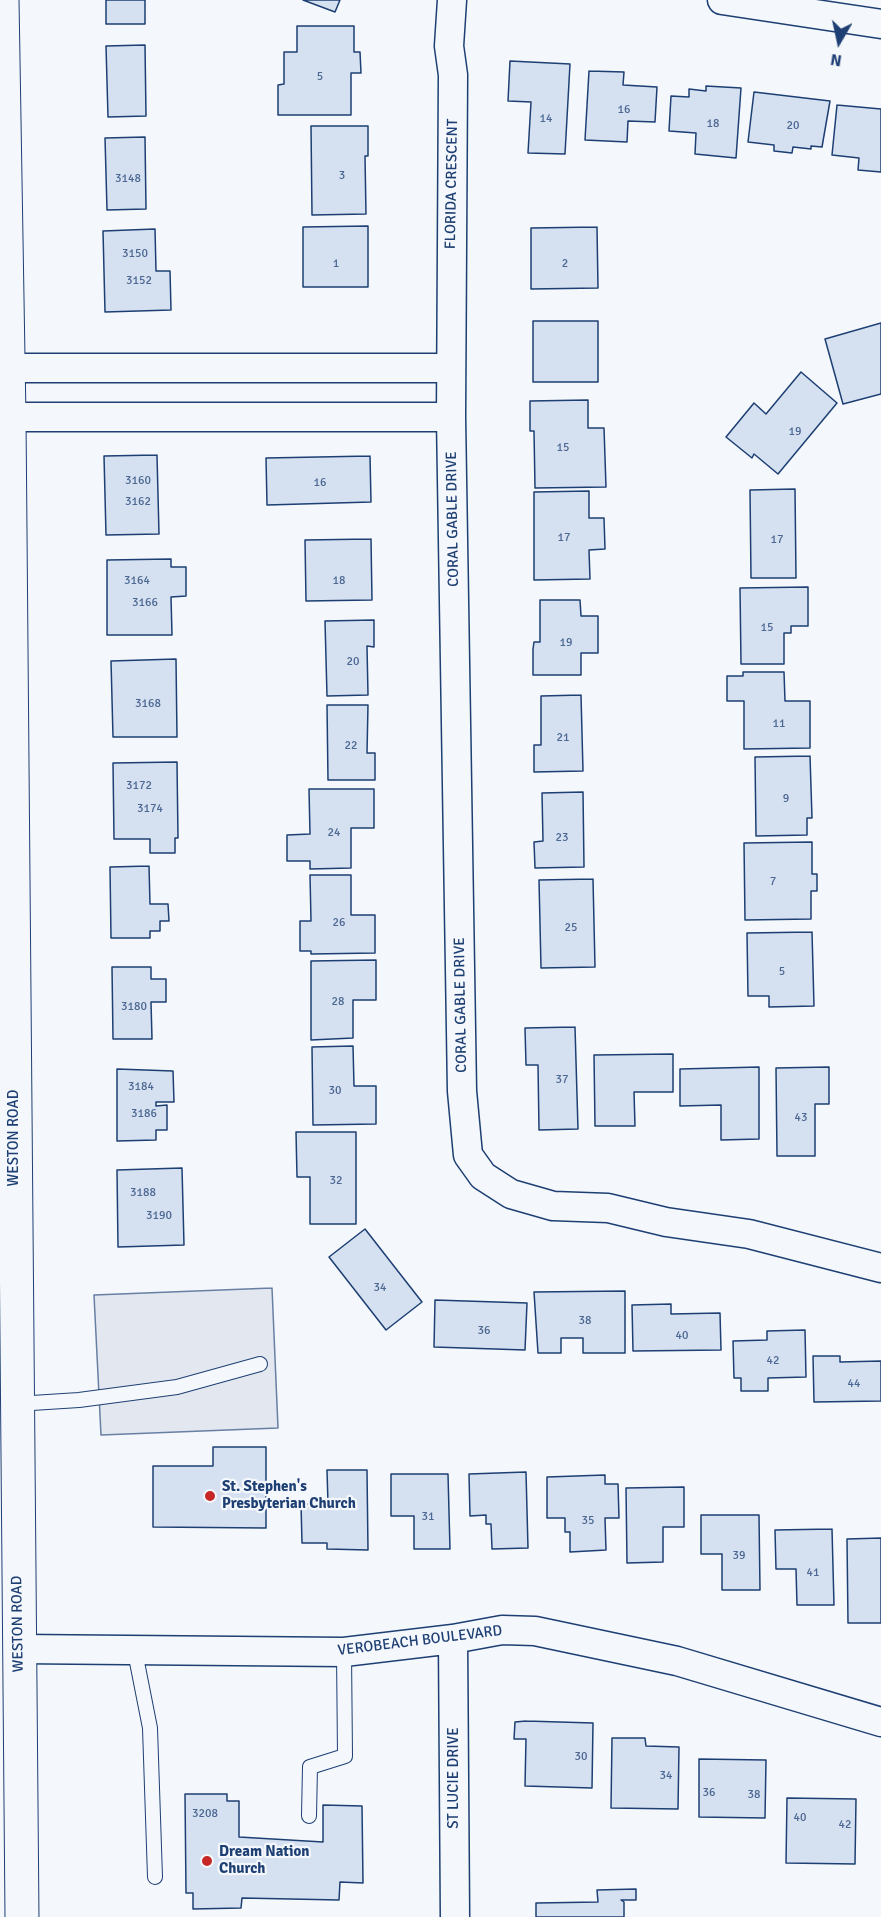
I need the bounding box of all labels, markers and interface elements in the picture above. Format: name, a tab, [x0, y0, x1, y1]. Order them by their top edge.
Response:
north arrow	[809, 12, 869, 72]
text: N	[829, 49, 843, 71]
house number: 5	[317, 70, 323, 84]
house number: 16	[618, 103, 630, 117]
house number: 14	[540, 112, 552, 126]
house number: 18	[707, 117, 719, 131]
street label: FLORIDA CRESCENT	[442, 119, 462, 249]
house number: 20	[787, 119, 799, 133]
house number: 3	[339, 169, 345, 183]
house number: 3148	[115, 172, 141, 186]
house number: 3150	[122, 247, 148, 261]
house number: 1	[333, 257, 339, 271]
house number: 2	[562, 257, 568, 271]
house number: 3152	[126, 274, 152, 288]
house number: 19	[789, 425, 801, 439]
house number: 15	[557, 441, 569, 455]
street label: CORAL GABLE DRIVE	[443, 451, 463, 587]
house number: 3160	[125, 474, 151, 488]
house number: 16	[314, 476, 326, 490]
house number: 3162	[125, 495, 151, 509]
house number: 17	[558, 531, 570, 545]
house number: 17	[771, 533, 783, 547]
house number: 3164	[124, 574, 150, 588]
house number: 18	[333, 574, 345, 588]
house number: 3166	[132, 596, 158, 610]
house number: 15	[761, 621, 773, 635]
house number: 19	[560, 636, 572, 650]
house number: 20	[347, 655, 359, 669]
house number: 3168	[135, 697, 161, 711]
house number: 11	[773, 717, 785, 731]
house number: 21	[557, 731, 569, 745]
house number: 22	[345, 739, 357, 753]
house number: 3172	[126, 779, 152, 793]
house number: 9	[783, 792, 789, 806]
house number: 3174	[137, 802, 163, 816]
house number: 24	[328, 826, 340, 840]
house number: 23	[556, 831, 568, 845]
house number: 7	[770, 875, 776, 889]
house number: 26	[333, 916, 345, 930]
house number: 25	[565, 921, 577, 935]
street label: CORAL GABLE DRIVE	[451, 937, 471, 1073]
house number: 5	[779, 965, 785, 979]
house number: 28	[332, 995, 344, 1009]
house number: 3180	[121, 1000, 147, 1014]
house number: 37	[556, 1073, 568, 1087]
house number: 3184	[128, 1080, 154, 1094]
house number: 30	[329, 1084, 341, 1098]
street label: WESTON ROAD	[5, 1090, 23, 1186]
house number: 3186	[131, 1107, 157, 1121]
house number: 43	[795, 1111, 807, 1125]
house number: 32	[330, 1174, 342, 1188]
house number: 3188	[130, 1186, 156, 1200]
house number: 3190	[146, 1209, 172, 1223]
house number: 34	[374, 1281, 386, 1295]
house number: 38	[579, 1314, 591, 1328]
house number: 36	[478, 1324, 490, 1338]
house number: 40	[676, 1329, 688, 1343]
house number: 42	[767, 1354, 779, 1368]
house number: 44	[848, 1377, 860, 1391]
place label: St. Stephen's Presbyterian Church	[222, 1478, 356, 1513]
marker: St. Stephen's Presbyterian Church	[203, 1489, 217, 1503]
house number: 31	[422, 1510, 434, 1524]
house number: 35	[582, 1514, 594, 1528]
house number: 39	[733, 1549, 745, 1563]
house number: 41	[807, 1566, 819, 1580]
street label: WESTON ROAD	[8, 1575, 28, 1673]
street label: VEROBEACH BOULEVARD	[337, 1622, 503, 1660]
street label: ST LUCIE DRIVE	[445, 1727, 463, 1829]
house number: 30	[575, 1750, 587, 1764]
house number: 34	[660, 1769, 672, 1783]
house number: 36	[703, 1786, 715, 1800]
house number: 38	[748, 1788, 760, 1802]
house number: 3208	[192, 1807, 218, 1821]
house number: 40	[794, 1811, 806, 1825]
house number: 42	[839, 1818, 851, 1832]
place label: Dream Nation Church	[219, 1843, 309, 1878]
marker: Dream Nation Church	[200, 1854, 214, 1868]

